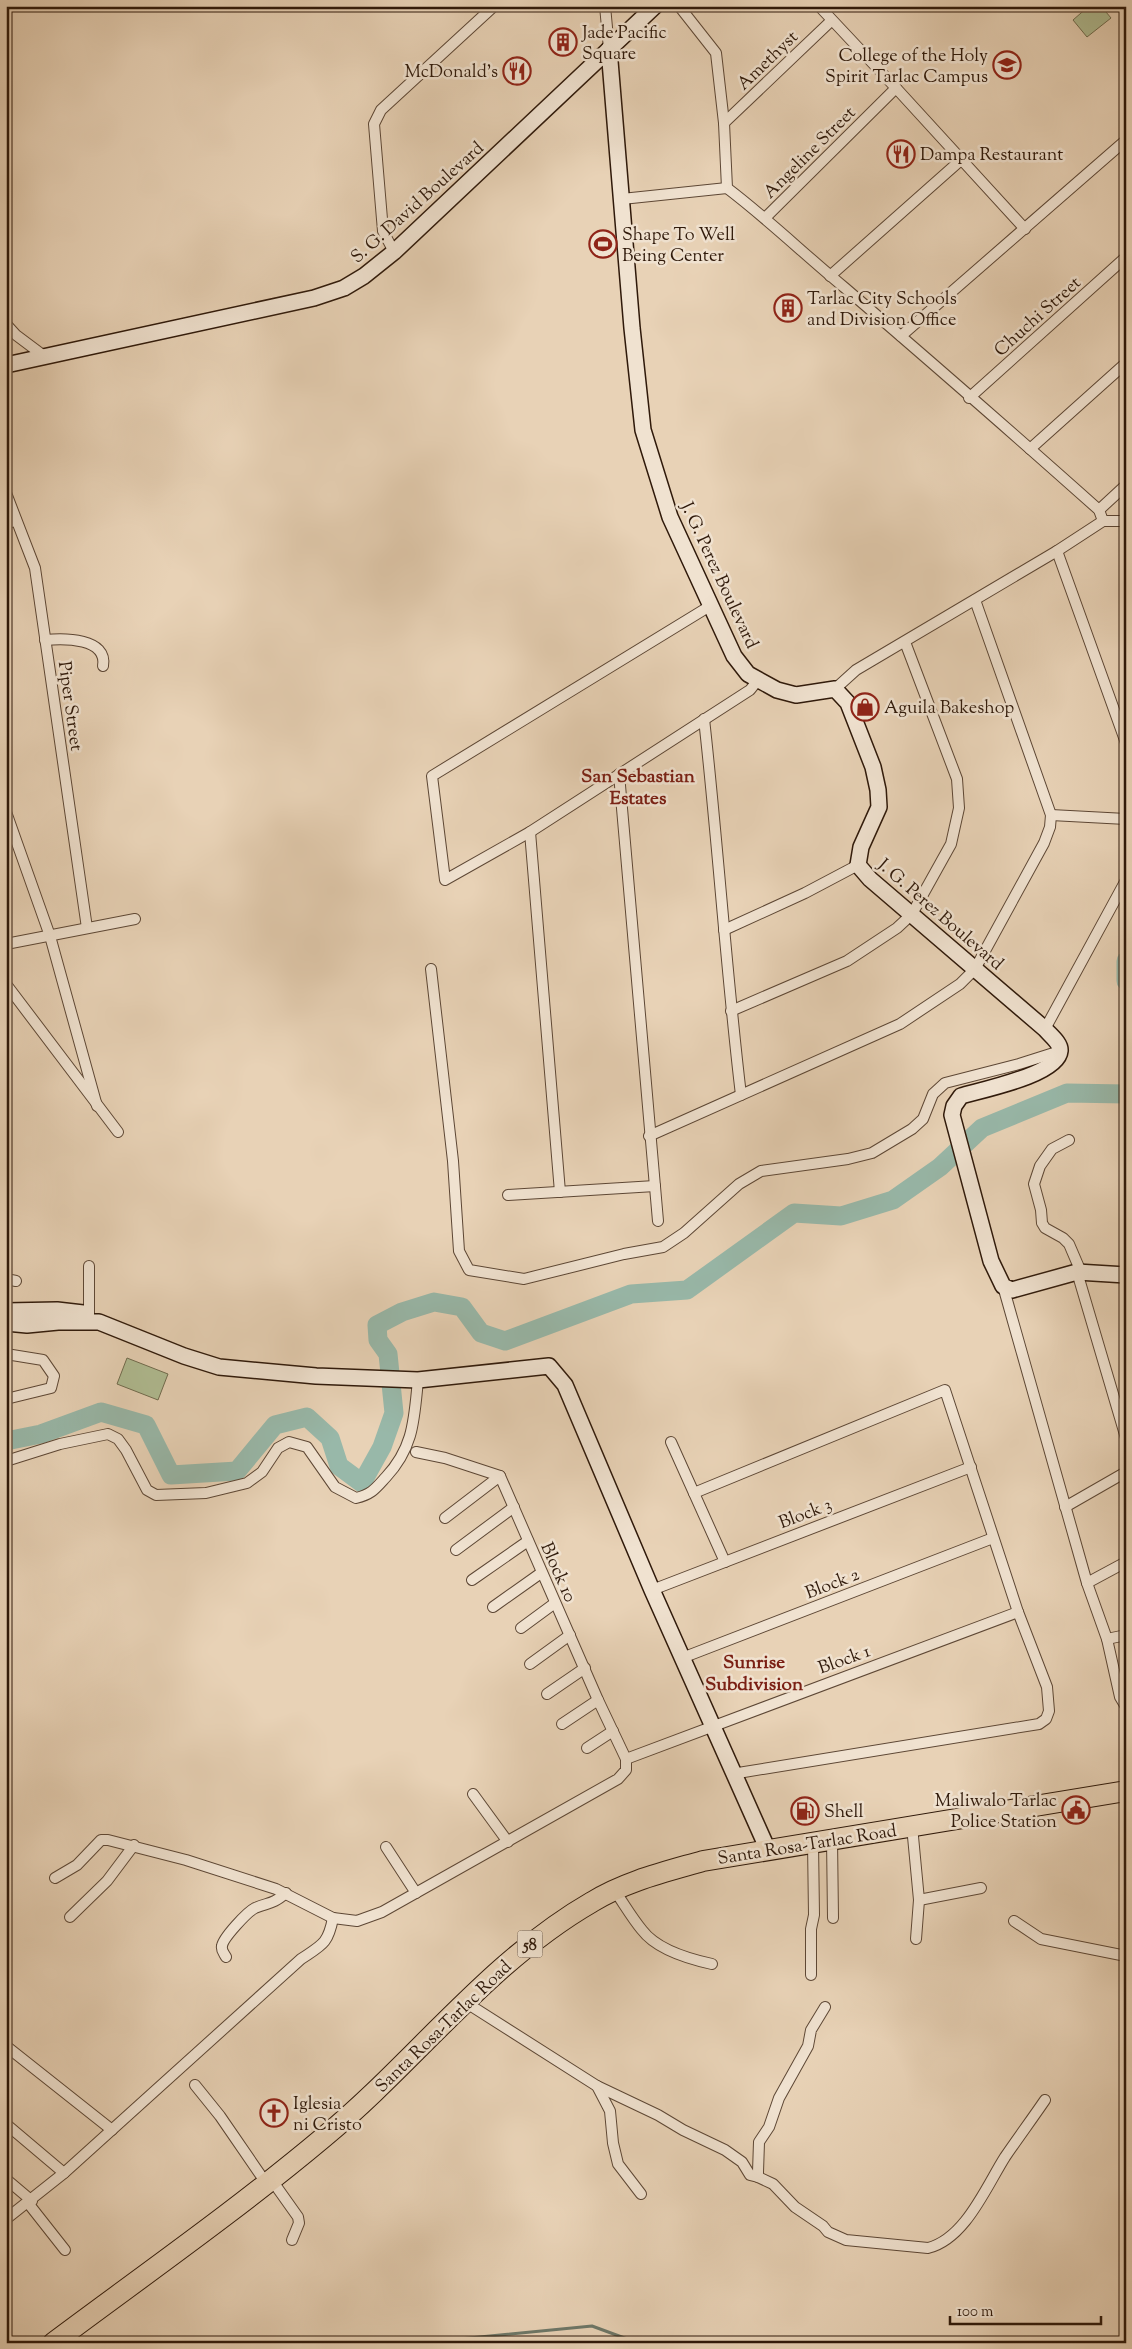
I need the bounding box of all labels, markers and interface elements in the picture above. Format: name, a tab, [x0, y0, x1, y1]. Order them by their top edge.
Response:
place label: Jade Pacific Square	[581, 21, 667, 68]
street label: Amethyst	[732, 26, 805, 97]
building icon: Jade Pacific Square	[548, 27, 578, 57]
place label: College of the Holy Spirit Tarlac Campus	[825, 44, 988, 91]
school or university icon: College of the Holy Spirit Tarlac Campus	[992, 50, 1022, 80]
restaurant icon: McDonald's	[502, 56, 532, 86]
place label: McDonald's	[404, 60, 498, 86]
street label: Angeline Street	[758, 101, 863, 206]
street label: S. G. David Boulevard	[346, 136, 491, 270]
restaurant icon: Dampa Restaurant	[886, 139, 916, 169]
place label: Dampa Restaurant	[920, 143, 1063, 169]
place label: Shape To Well Being Center	[622, 223, 735, 270]
sports icon: Shape To Well Being Center	[588, 229, 618, 259]
street label: Chuchi Street	[989, 271, 1088, 364]
place label: Tarlac City Schools and Division Office	[807, 287, 957, 334]
building icon: Tarlac City Schools and Division Office	[773, 293, 803, 323]
street label: J. G. Perez Boulevard	[672, 497, 764, 653]
street label: Piper Street	[50, 660, 88, 753]
shop icon: Aguila Bakeshop	[850, 692, 880, 722]
place label: Aguila Bakeshop	[884, 696, 1014, 722]
district label: San Sebastian Estates	[581, 764, 696, 813]
street label: J. G. Perez Boulevard	[870, 853, 1008, 978]
street label: Block 3	[775, 1493, 836, 1537]
street label: Block 10	[532, 1539, 582, 1607]
street label: Block 2	[802, 1562, 864, 1607]
street label: Block 1	[815, 1639, 874, 1682]
district label: Sunrise Subdivision	[705, 1650, 804, 1699]
place label: Maliwalo Tarlac Police Station	[935, 1789, 1057, 1836]
public building icon: Maliwalo Tarlac Police Station	[1061, 1795, 1091, 1825]
fuel station icon: Shell	[790, 1796, 820, 1826]
place label: Shell	[824, 1800, 863, 1826]
street label: Santa Rosa-Tarlac Road	[716, 1819, 899, 1873]
road number: 58	[518, 1930, 542, 1958]
street label: Santa Rosa-Tarlac Road	[370, 1955, 519, 2100]
place label: Iglesia ni Cristo	[293, 2092, 362, 2139]
church icon: Iglesia ni Cristo	[259, 2098, 289, 2128]
scale bar	[950, 2294, 1101, 2326]
text: 100 m	[957, 2302, 994, 2323]

